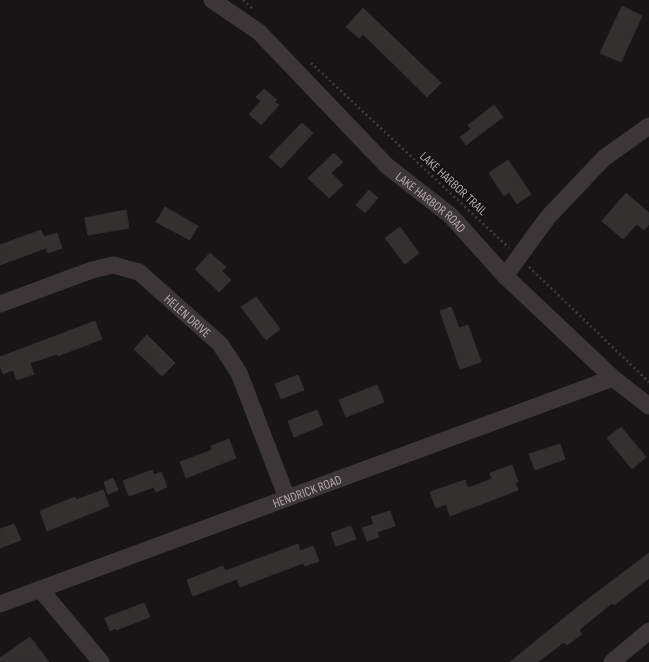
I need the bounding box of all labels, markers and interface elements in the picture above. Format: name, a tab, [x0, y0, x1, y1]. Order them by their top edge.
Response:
street label: LAKE HARBOR TRAIL	[416, 148, 490, 219]
street label: LAKE HARBOR ROAD	[392, 169, 469, 236]
street label: HELEN DRIVE	[161, 291, 214, 341]
street label: HENDRICK ROAD	[270, 472, 344, 512]

